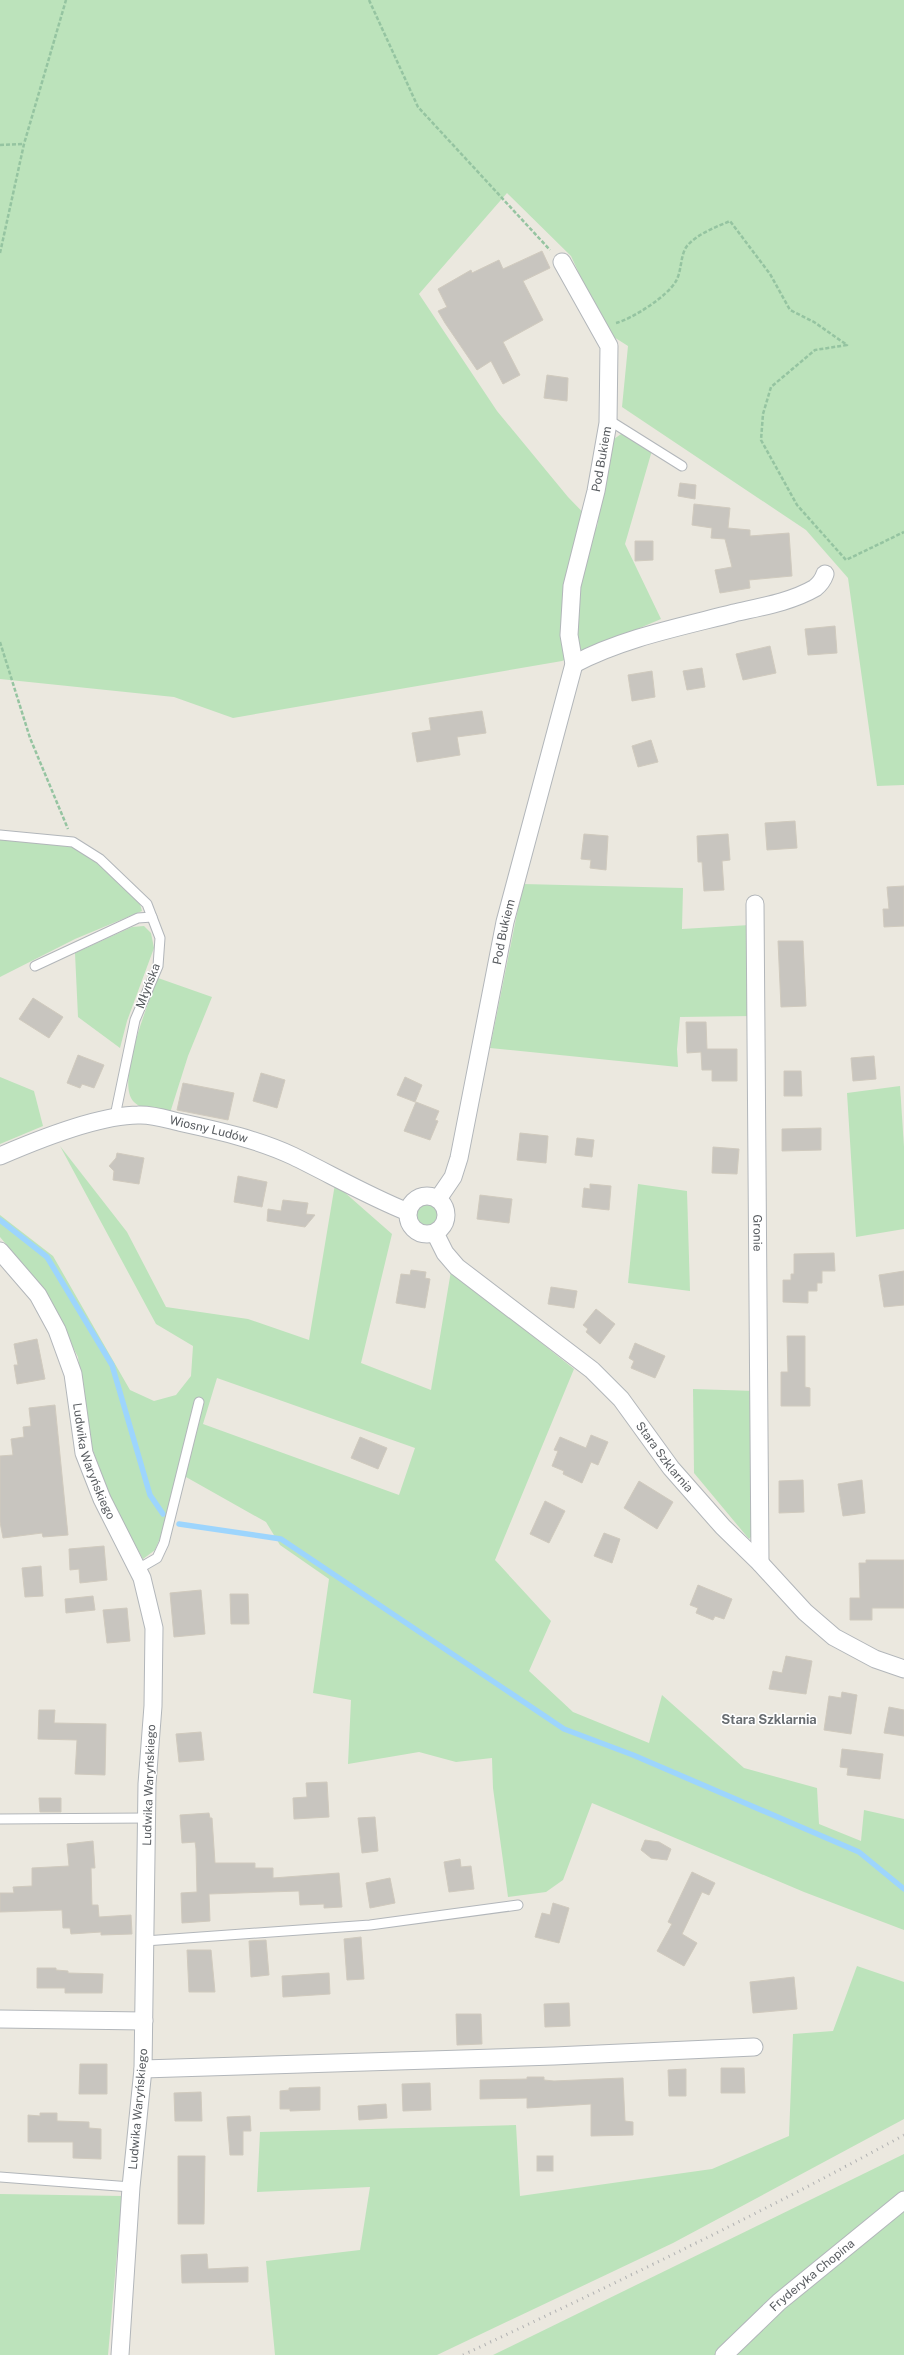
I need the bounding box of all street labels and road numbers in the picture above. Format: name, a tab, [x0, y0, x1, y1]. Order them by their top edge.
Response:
street label: Pod Bukiem	[589, 425, 614, 493]
street label: Pod Bukiem	[490, 898, 518, 966]
street label: Młyńska	[133, 961, 163, 1011]
street label: Wiosny Ludów	[168, 1113, 250, 1146]
street label: Gronie	[750, 1214, 765, 1252]
street label: Ludwika Waryńskiego	[70, 1402, 118, 1522]
street label: Stara Szklarnia	[633, 1419, 696, 1495]
street label: Ludwika Waryńskiego	[140, 1724, 158, 1846]
street label: Ludwika Waryńskiego	[126, 2048, 150, 2170]
street label: Fryderyka Chopina	[767, 2236, 857, 2314]

